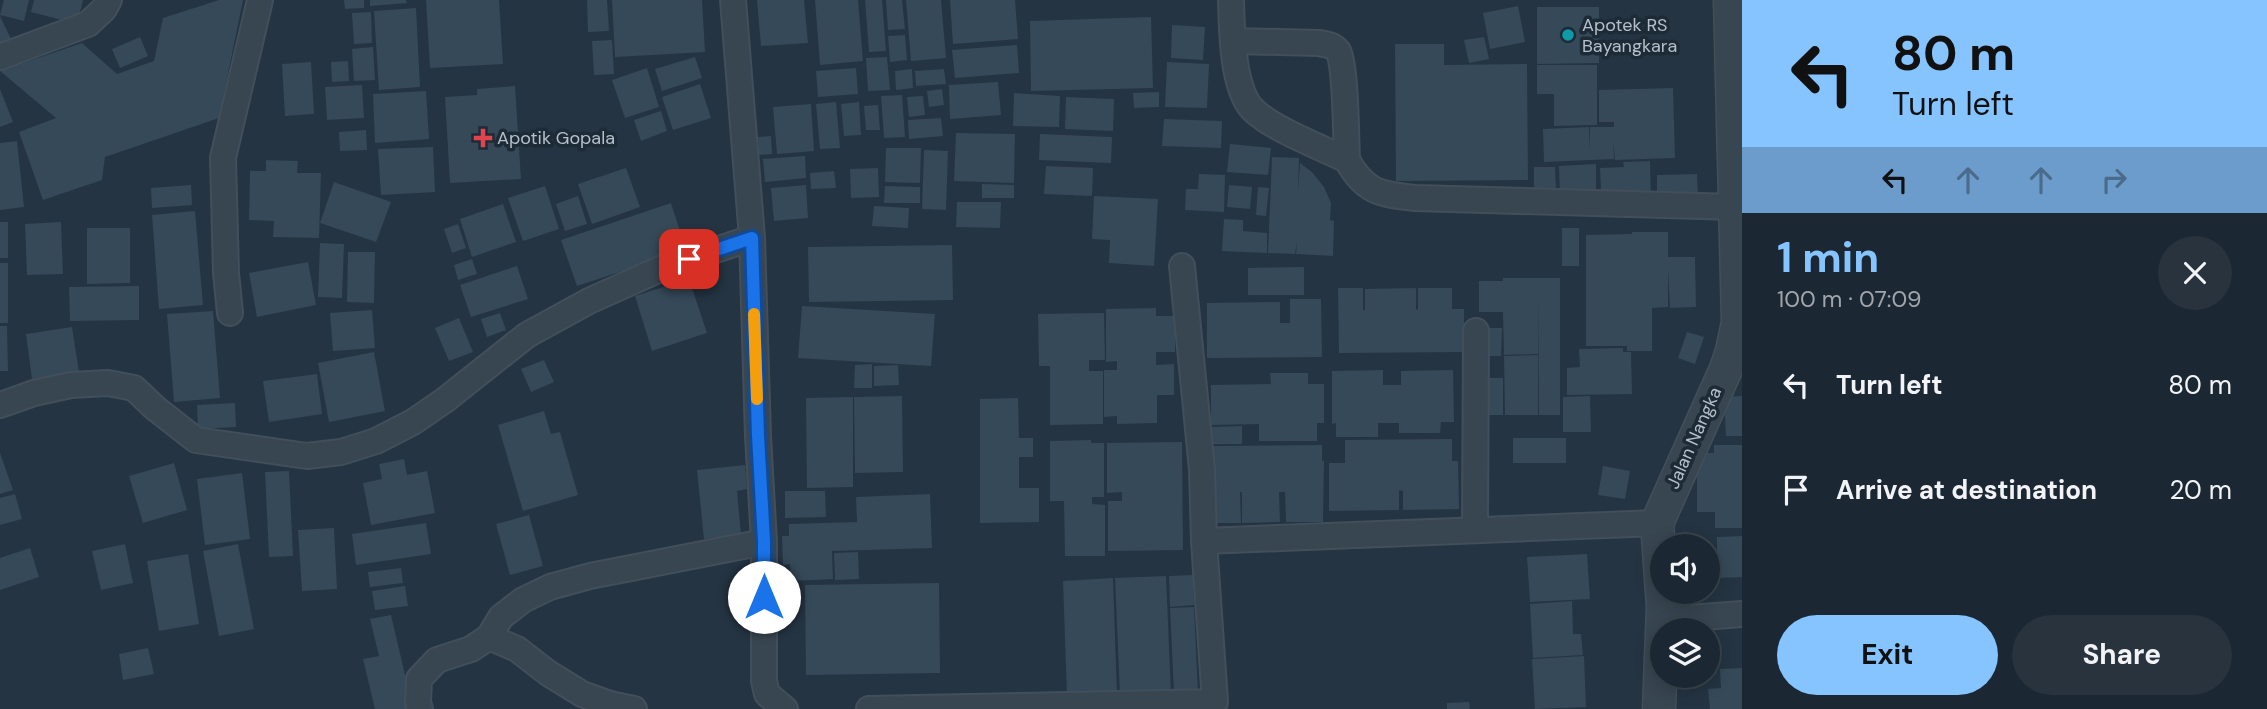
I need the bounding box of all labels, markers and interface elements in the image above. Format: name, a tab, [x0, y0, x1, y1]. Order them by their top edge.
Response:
place label: Apotek RS Bayangkara	[1582, 13, 1677, 58]
text: 80 m	[1892, 21, 2015, 85]
marker: Apotek RS Bayangkara	[1560, 27, 1576, 43]
icon: left	[1777, 28, 1868, 119]
text: Turn left	[1892, 83, 2014, 125]
place label: Apotik Gopala	[497, 126, 615, 150]
marker: Apotik Gopala	[475, 130, 491, 146]
icon: left	[1876, 161, 1914, 199]
icon: ahead	[1949, 161, 1987, 199]
icon: ahead	[2022, 161, 2060, 199]
icon: right	[2095, 161, 2133, 199]
pin	[659, 229, 719, 289]
text: 1 min	[1777, 230, 1879, 285]
button: close	[2158, 236, 2232, 310]
icon: arrive	[670, 240, 708, 278]
text: 100 m · 07:09	[1777, 284, 1922, 314]
icon: left	[1777, 366, 1815, 404]
text: Turn left	[1836, 368, 1943, 402]
text: 80 m	[2168, 368, 2232, 402]
street label: Jalan Nangka	[1661, 383, 1727, 493]
icon: arrive	[1777, 471, 1815, 509]
text: Arrive at destination	[1836, 473, 2097, 507]
text: 20 m	[2169, 473, 2232, 507]
map controls	[1650, 534, 1720, 688]
button: sound	[1650, 534, 1720, 604]
position arrow	[727, 560, 801, 634]
button: Exit	[1777, 615, 1998, 695]
button: Share	[2012, 615, 2232, 695]
button: layers	[1650, 618, 1720, 688]

